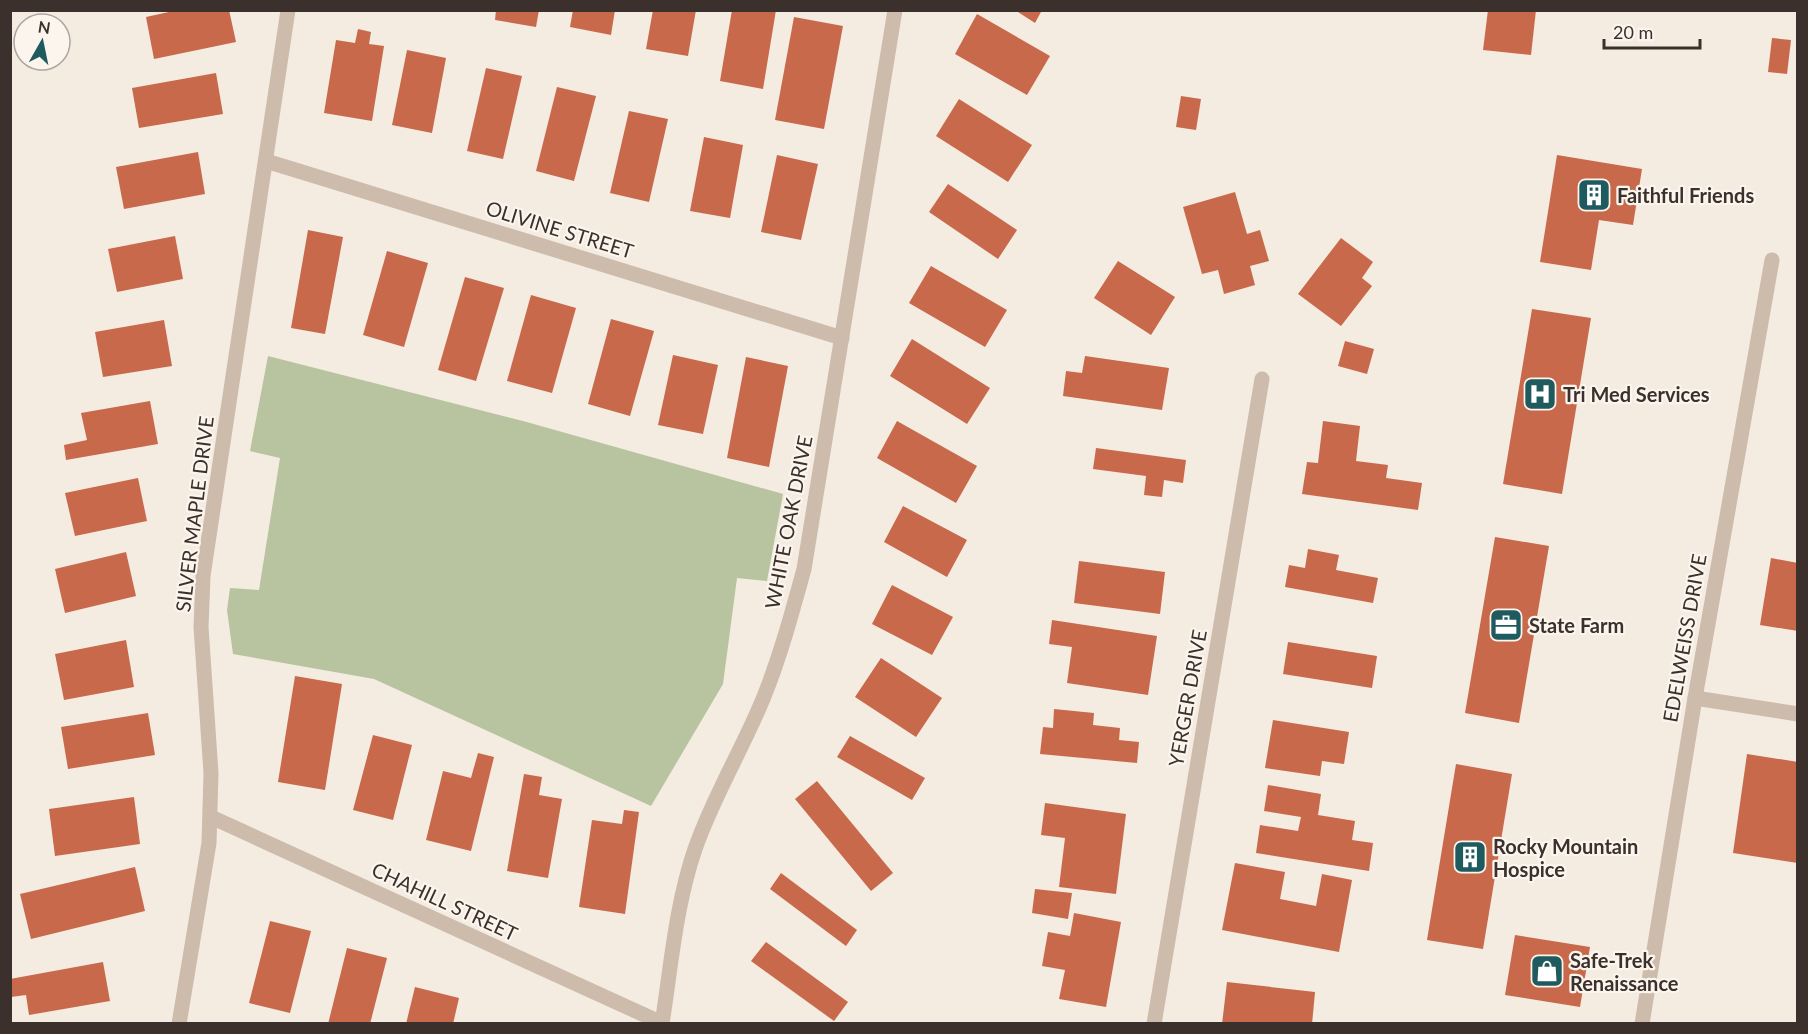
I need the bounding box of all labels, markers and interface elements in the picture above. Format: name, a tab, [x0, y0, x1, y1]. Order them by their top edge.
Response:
north arrow	[12, 12, 72, 72]
scale bar	[1604, 12, 1700, 50]
text: N	[37, 16, 52, 37]
text: 20 m	[1613, 21, 1653, 43]
building icon: Faithful Friends	[1576, 177, 1612, 213]
place label: Faithful Friends	[1617, 183, 1754, 207]
street label: OLIVINE STREET	[483, 195, 637, 263]
hospital icon: Tri Med Services	[1522, 376, 1558, 412]
place label: Tri Med Services	[1563, 382, 1710, 406]
street label: SILVER MAPLE DRIVE	[170, 415, 218, 613]
street label: WHITE OAK DRIVE	[759, 433, 817, 611]
street label: EDELWEISS DRIVE	[1657, 552, 1711, 724]
office icon: State Farm	[1488, 607, 1524, 643]
place label: State Farm	[1529, 613, 1624, 637]
street label: YERGER DRIVE	[1163, 628, 1211, 768]
place label: Rocky Mountain Hospice	[1493, 834, 1638, 881]
building icon: Rocky Mountain Hospice	[1452, 839, 1488, 875]
street label: CHAHILL STREET	[368, 857, 522, 945]
place label: Safe-Trek Renaissance	[1570, 948, 1679, 995]
shop icon: Safe-Trek Renaissance	[1529, 953, 1565, 989]

